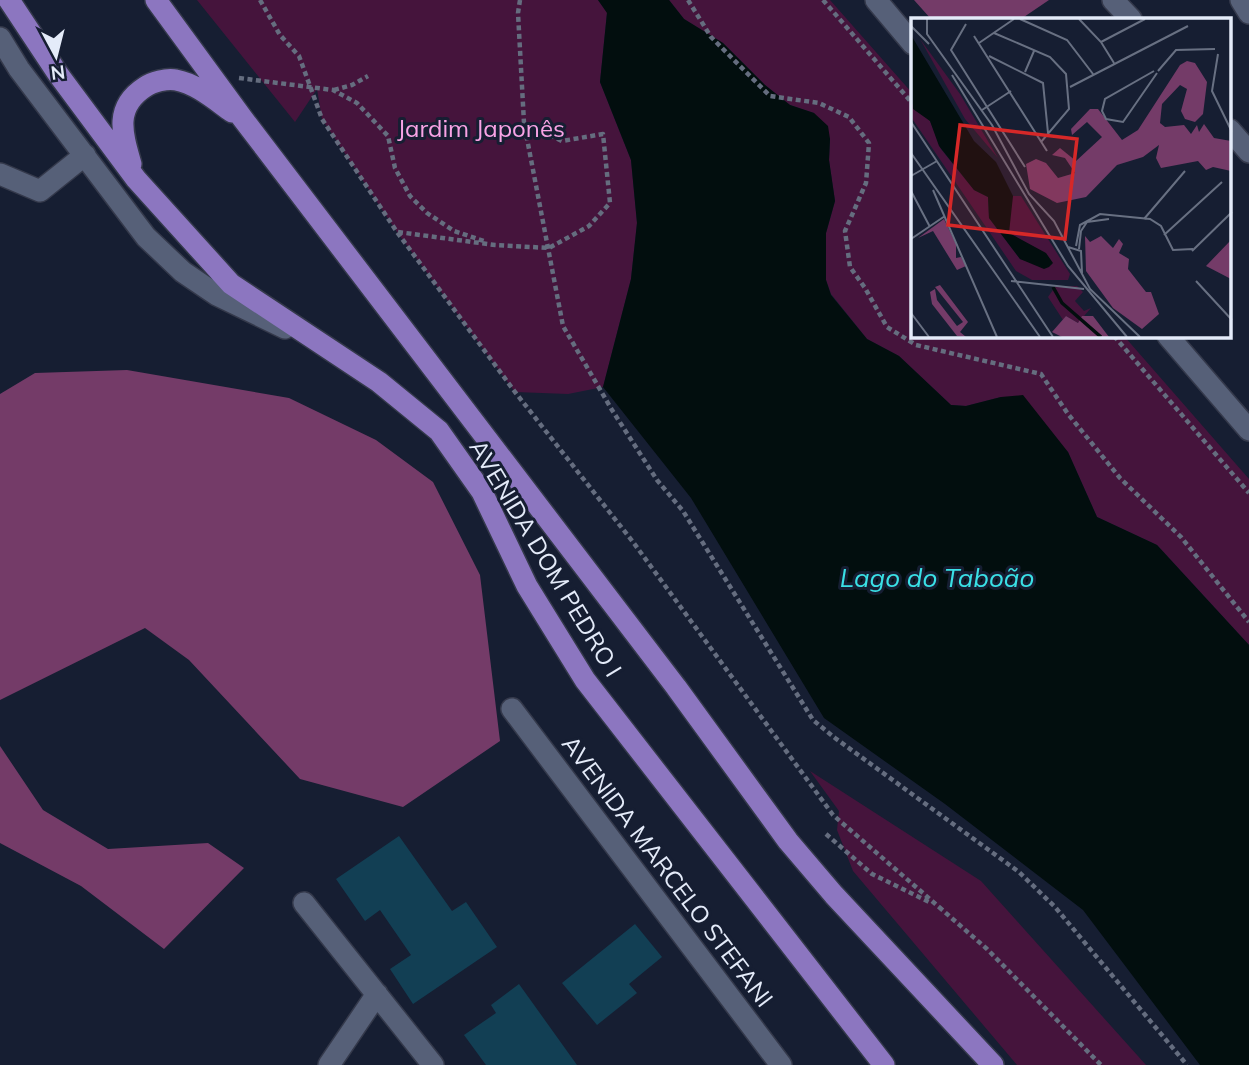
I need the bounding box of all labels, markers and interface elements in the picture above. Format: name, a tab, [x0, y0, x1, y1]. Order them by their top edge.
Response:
inset map	[911, 18, 1232, 338]
north arrow	[21, 21, 91, 91]
text: N	[49, 60, 67, 86]
park label: Jardim Japonês	[397, 113, 565, 143]
street label: AVENIDA DOM PEDRO I	[463, 434, 629, 682]
water label: Lago do Taboão	[840, 561, 1034, 594]
street label: AVENIDA MARCELO STEFANI	[556, 729, 780, 1013]

